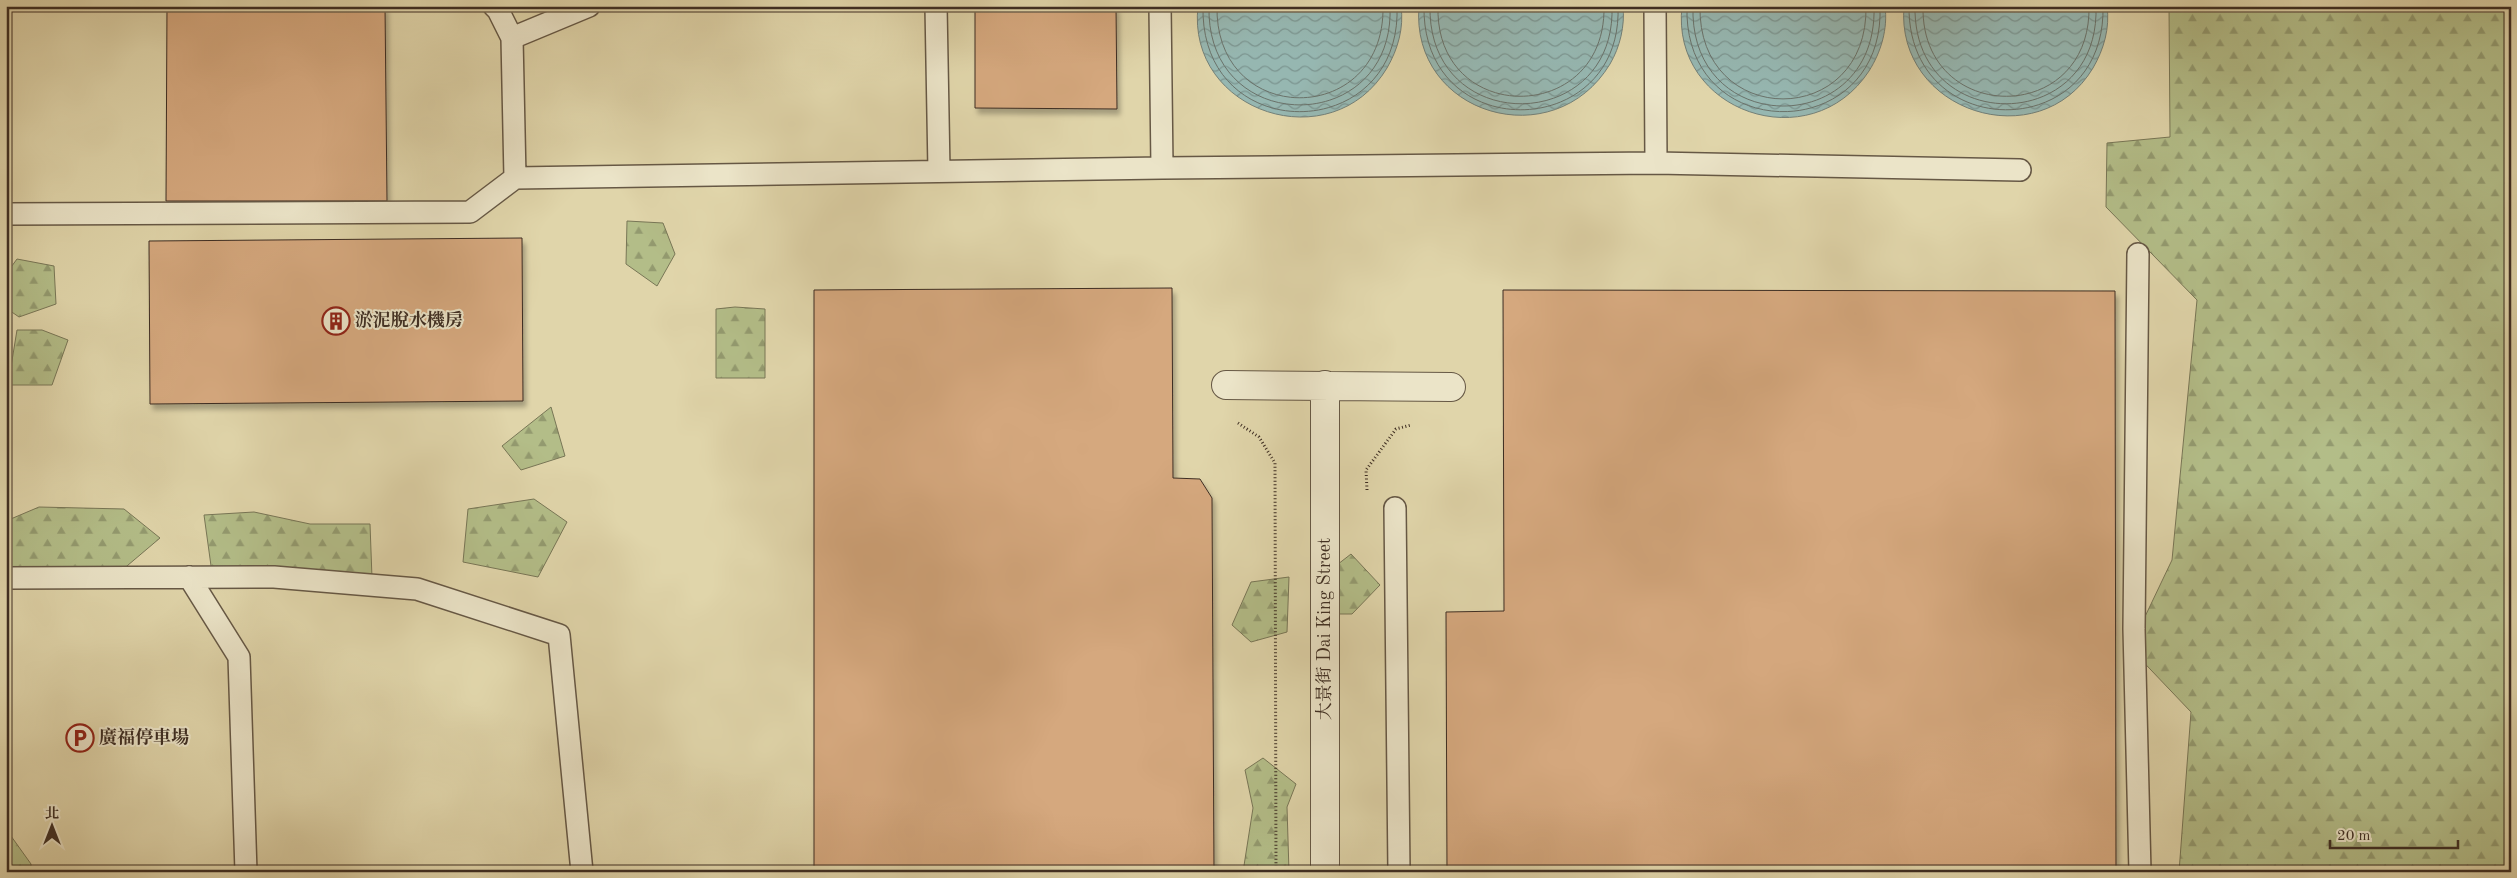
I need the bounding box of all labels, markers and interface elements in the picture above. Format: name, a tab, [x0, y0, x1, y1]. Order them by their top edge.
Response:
building icon: 淤泥脫水機房	[321, 306, 351, 336]
place label: 淤泥脫水機房	[355, 310, 463, 330]
street label: 大景街 Dai King Street	[1314, 538, 1334, 720]
parking icon: 廣福停車場	[65, 723, 95, 753]
place label: 廣福停車場	[99, 727, 189, 747]
north arrow	[28, 800, 78, 850]
text: 北	[45, 806, 59, 821]
scale bar	[2330, 818, 2457, 850]
text: 20 m	[2337, 829, 2371, 844]

